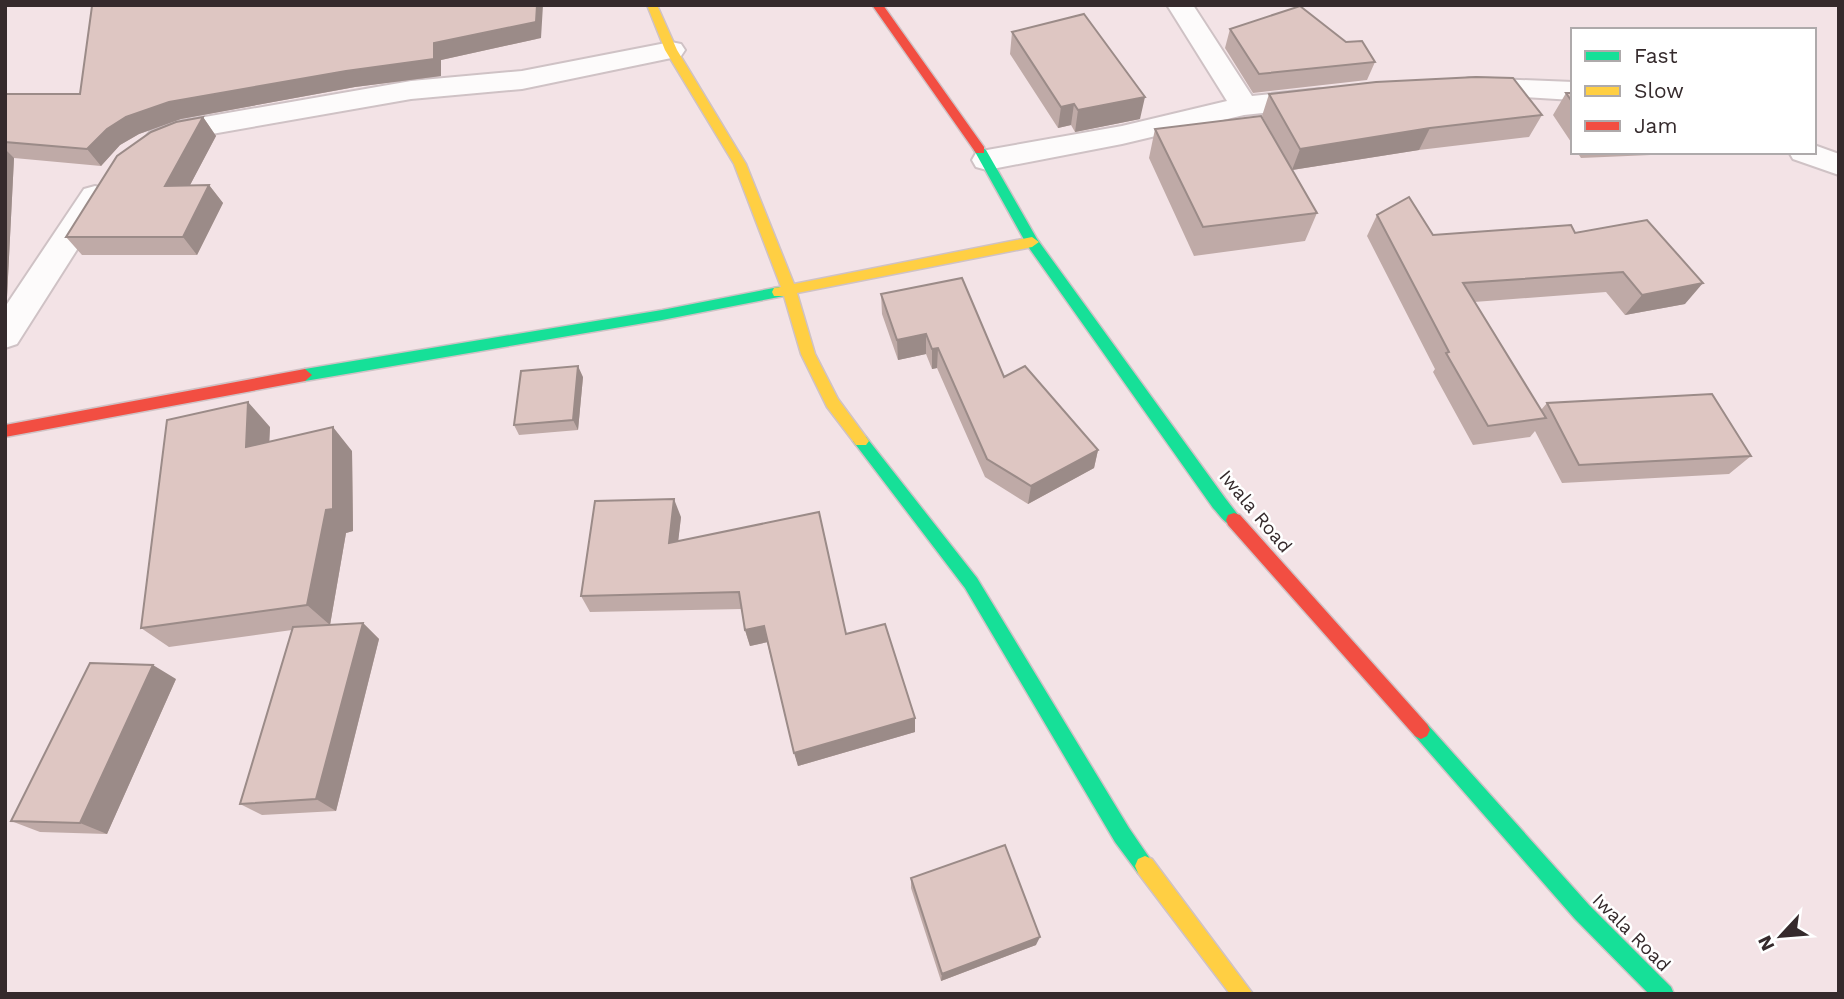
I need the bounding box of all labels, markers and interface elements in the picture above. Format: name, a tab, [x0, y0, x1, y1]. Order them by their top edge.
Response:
legend	[1571, 28, 1816, 154]
text: Fast	[1634, 43, 1678, 68]
text: Slow	[1634, 78, 1684, 103]
text: Jam	[1634, 113, 1677, 138]
street label: Iwala Road	[1214, 465, 1297, 557]
street label: Iwala Road	[1588, 888, 1676, 976]
north arrow	[1746, 901, 1816, 971]
text: N	[1753, 932, 1780, 955]

